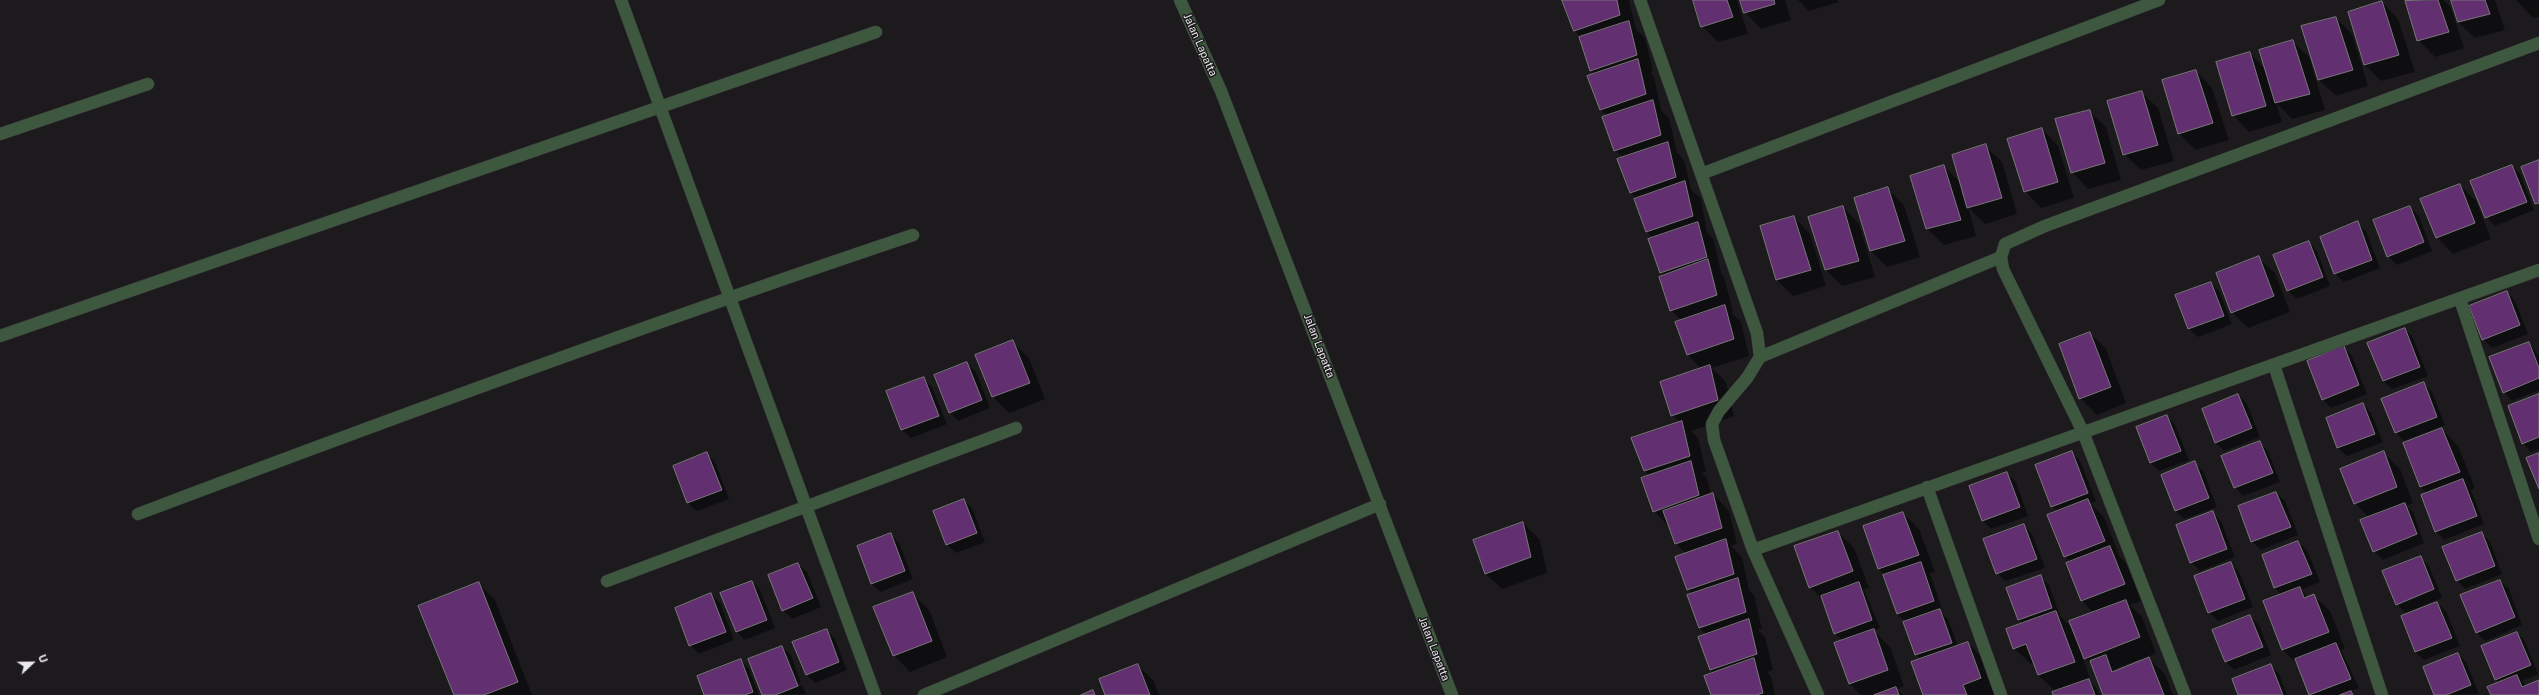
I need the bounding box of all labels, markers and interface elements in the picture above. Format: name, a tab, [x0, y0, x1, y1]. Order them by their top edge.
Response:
street label: Jalan Lapatta	[1180, 12, 1220, 78]
street label: Jalan Lapatta	[1301, 312, 1337, 380]
street label: Jalan Lapatta	[1416, 615, 1452, 683]
north arrow	[12, 643, 52, 683]
text: U	[36, 653, 50, 664]

